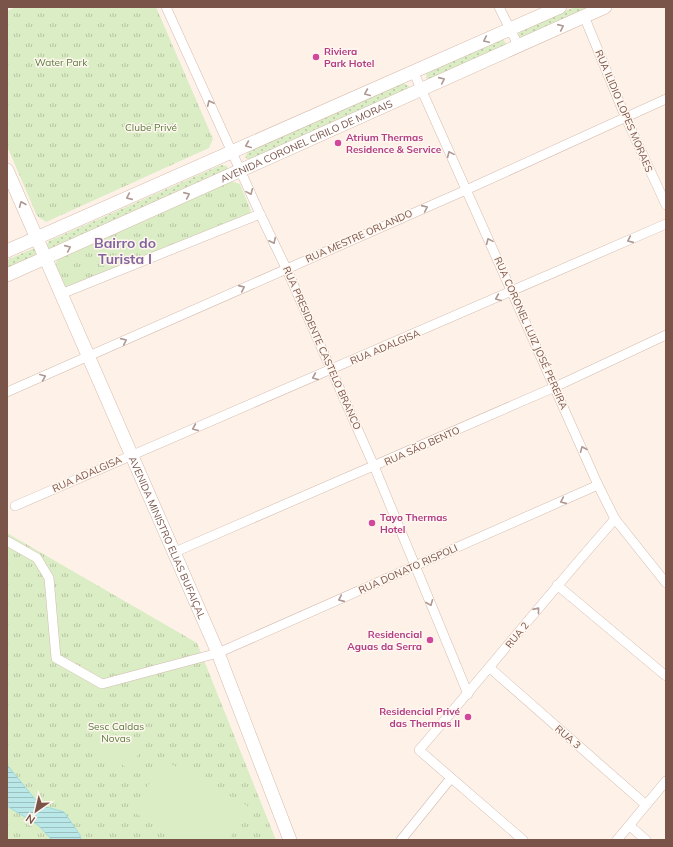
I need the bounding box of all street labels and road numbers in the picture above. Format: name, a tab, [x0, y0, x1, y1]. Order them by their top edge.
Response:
street label: RUA ILIDIO LOPES MORAES	[592, 48, 656, 174]
street label: AVENIDA CORONEL CIRILO DE MORAIS	[218, 97, 394, 185]
street label: RUA MESTRE ORLANDO	[303, 206, 415, 266]
street label: RUA CORONEL LUIZ JOSÉ PEREIRA	[491, 255, 571, 412]
street label: RUA PRESIDENTE CASTELO BRANCO	[280, 264, 364, 432]
street label: RUA ADALGISA	[348, 326, 423, 368]
street label: RUA SÃO BENTO	[382, 423, 462, 468]
street label: RUA ADALGISA	[50, 453, 124, 495]
street label: AVENIDA MINISTRO ELIAS BUFAIÇAL	[126, 454, 209, 621]
street label: RUA DONATO RISPOLI	[356, 541, 460, 597]
street label: RUA 2	[502, 619, 532, 651]
street label: RUA 3	[552, 722, 584, 752]

